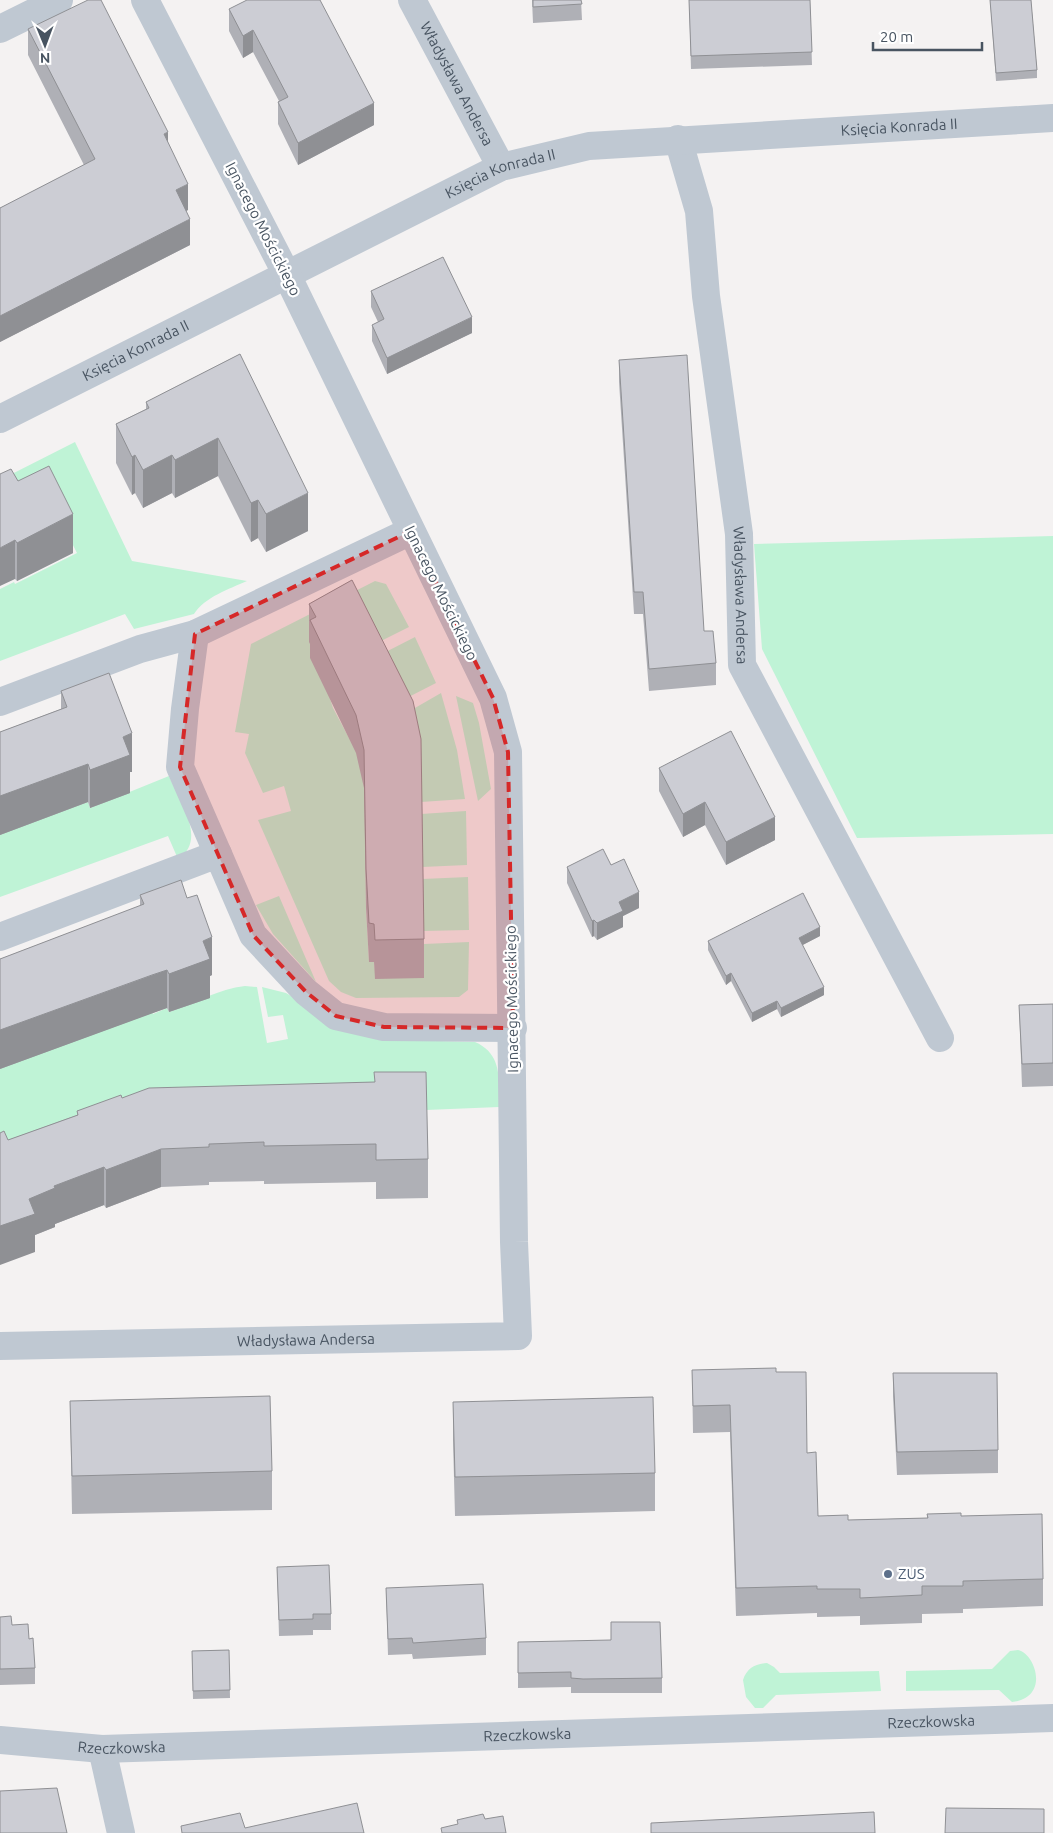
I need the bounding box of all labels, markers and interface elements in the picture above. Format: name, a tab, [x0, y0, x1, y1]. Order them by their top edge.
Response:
street label: Władysława Andersa	[417, 19, 497, 149]
north arrow	[20, 20, 70, 70]
scale bar	[873, 20, 982, 52]
text: 20 m	[880, 28, 913, 45]
text: N	[40, 50, 51, 66]
street label: Księcia Konrada II	[840, 115, 958, 139]
street label: Księcia Konrada II	[442, 145, 557, 202]
street label: Ignacego Mościckiego	[222, 159, 305, 298]
street label: Księcia Konrada II	[80, 316, 192, 384]
street label: Ignacego Mościckiego	[401, 523, 481, 663]
street label: Władysława Andersa	[730, 525, 751, 665]
street label: Ignacego Mościckiego	[502, 925, 521, 1073]
street label: Władysława Andersa	[237, 1330, 375, 1349]
place label: ZUS	[898, 1565, 925, 1582]
marker: ZUS	[882, 1568, 894, 1580]
street label: Rzeczkowska	[887, 1712, 975, 1731]
street label: Rzeczkowska	[483, 1725, 572, 1745]
street label: Rzeczkowska	[77, 1738, 166, 1757]

